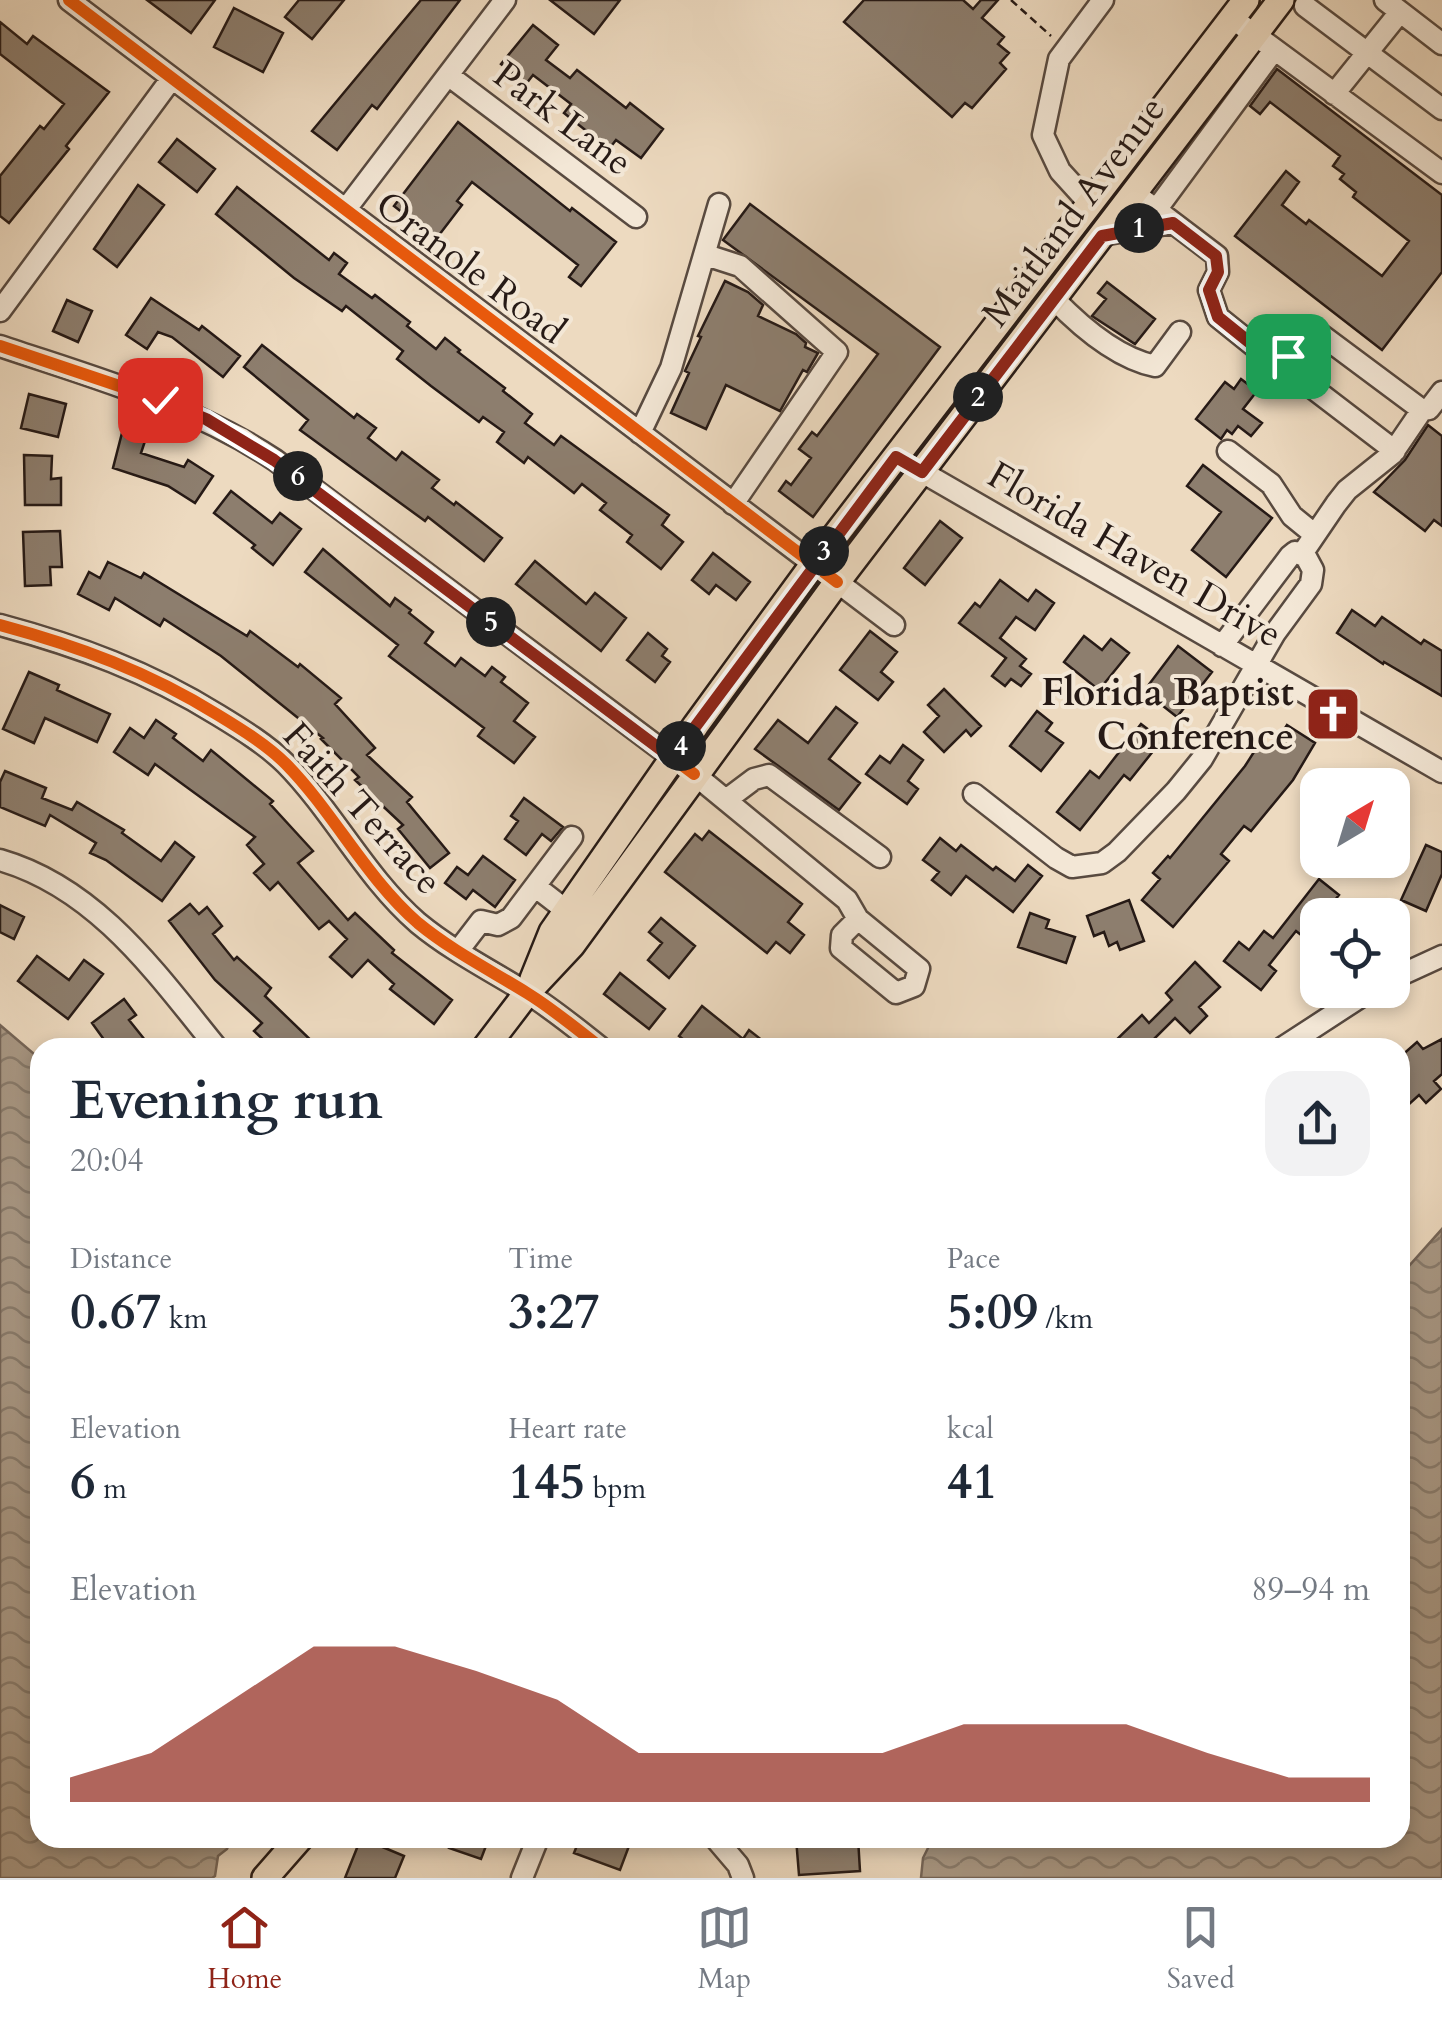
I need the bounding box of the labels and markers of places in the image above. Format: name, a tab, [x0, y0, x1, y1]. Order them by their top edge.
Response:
pin: 1	[1114, 203, 1164, 253]
pin	[1246, 314, 1331, 399]
pin	[118, 358, 203, 443]
pin: 2	[953, 372, 1003, 422]
pin: 6	[273, 451, 323, 501]
pin: 3	[799, 526, 849, 576]
pin: 5	[466, 597, 516, 647]
place label: Florida Baptist Conference	[1041, 667, 1294, 763]
church icon: Florida Baptist Conference	[1303, 684, 1363, 744]
pin: 4	[656, 721, 706, 771]

